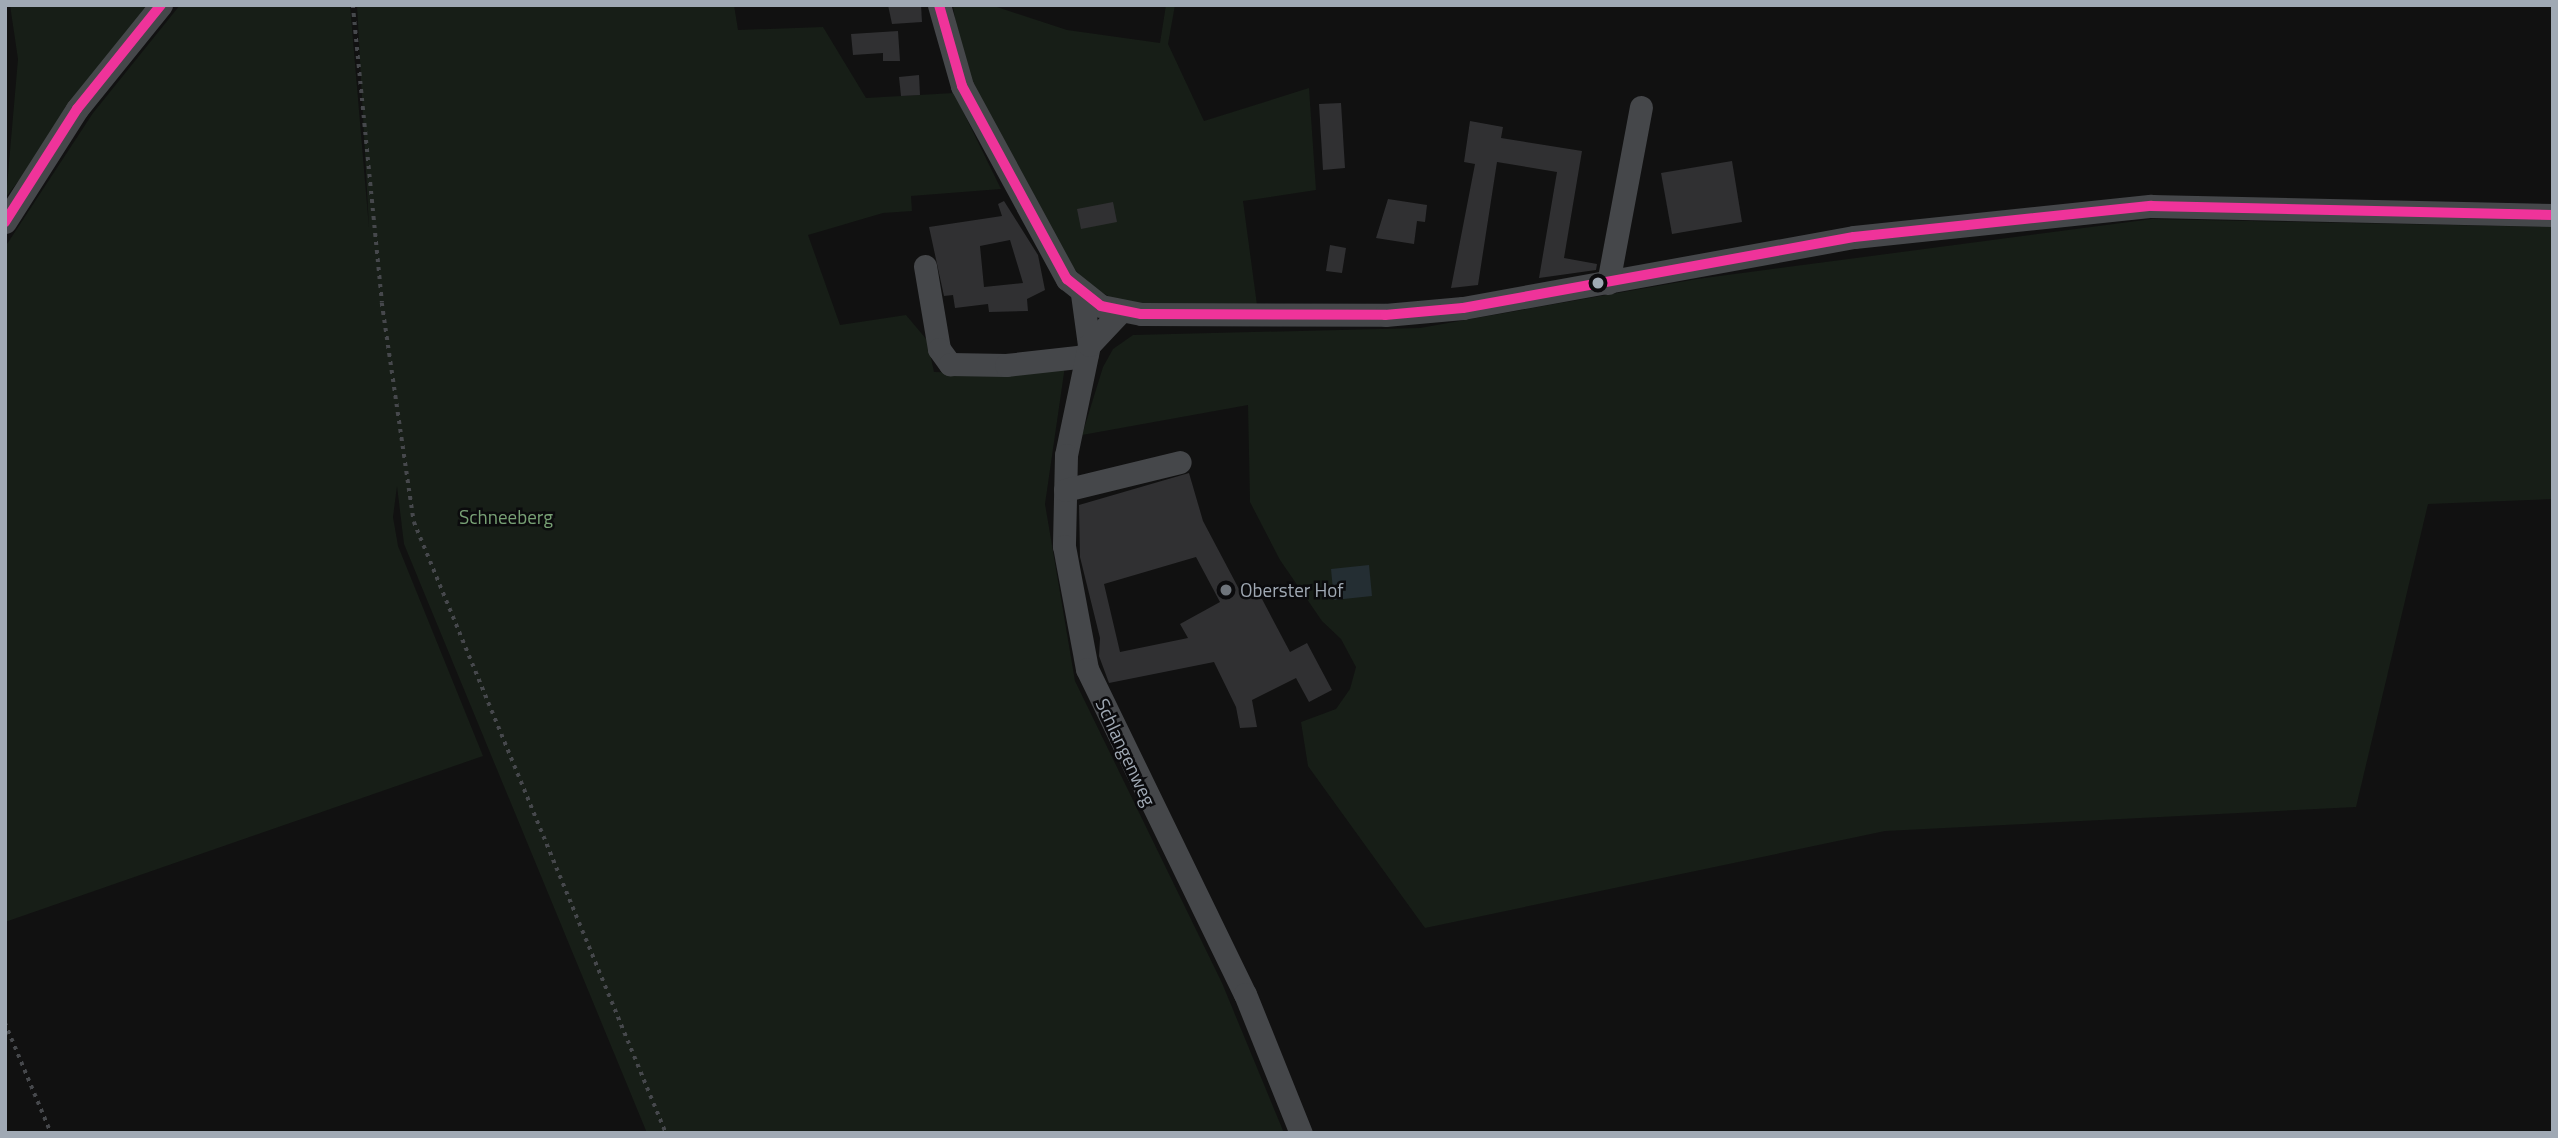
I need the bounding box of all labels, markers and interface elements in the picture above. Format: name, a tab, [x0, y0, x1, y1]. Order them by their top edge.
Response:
unlabelled marker	[1591, 276, 1605, 290]
park label: Schneeberg	[459, 506, 553, 528]
place label: Oberster Hof	[1240, 579, 1344, 601]
marker: Oberster Hof	[1218, 582, 1234, 598]
street label: Schlangenweg	[1091, 695, 1161, 809]

